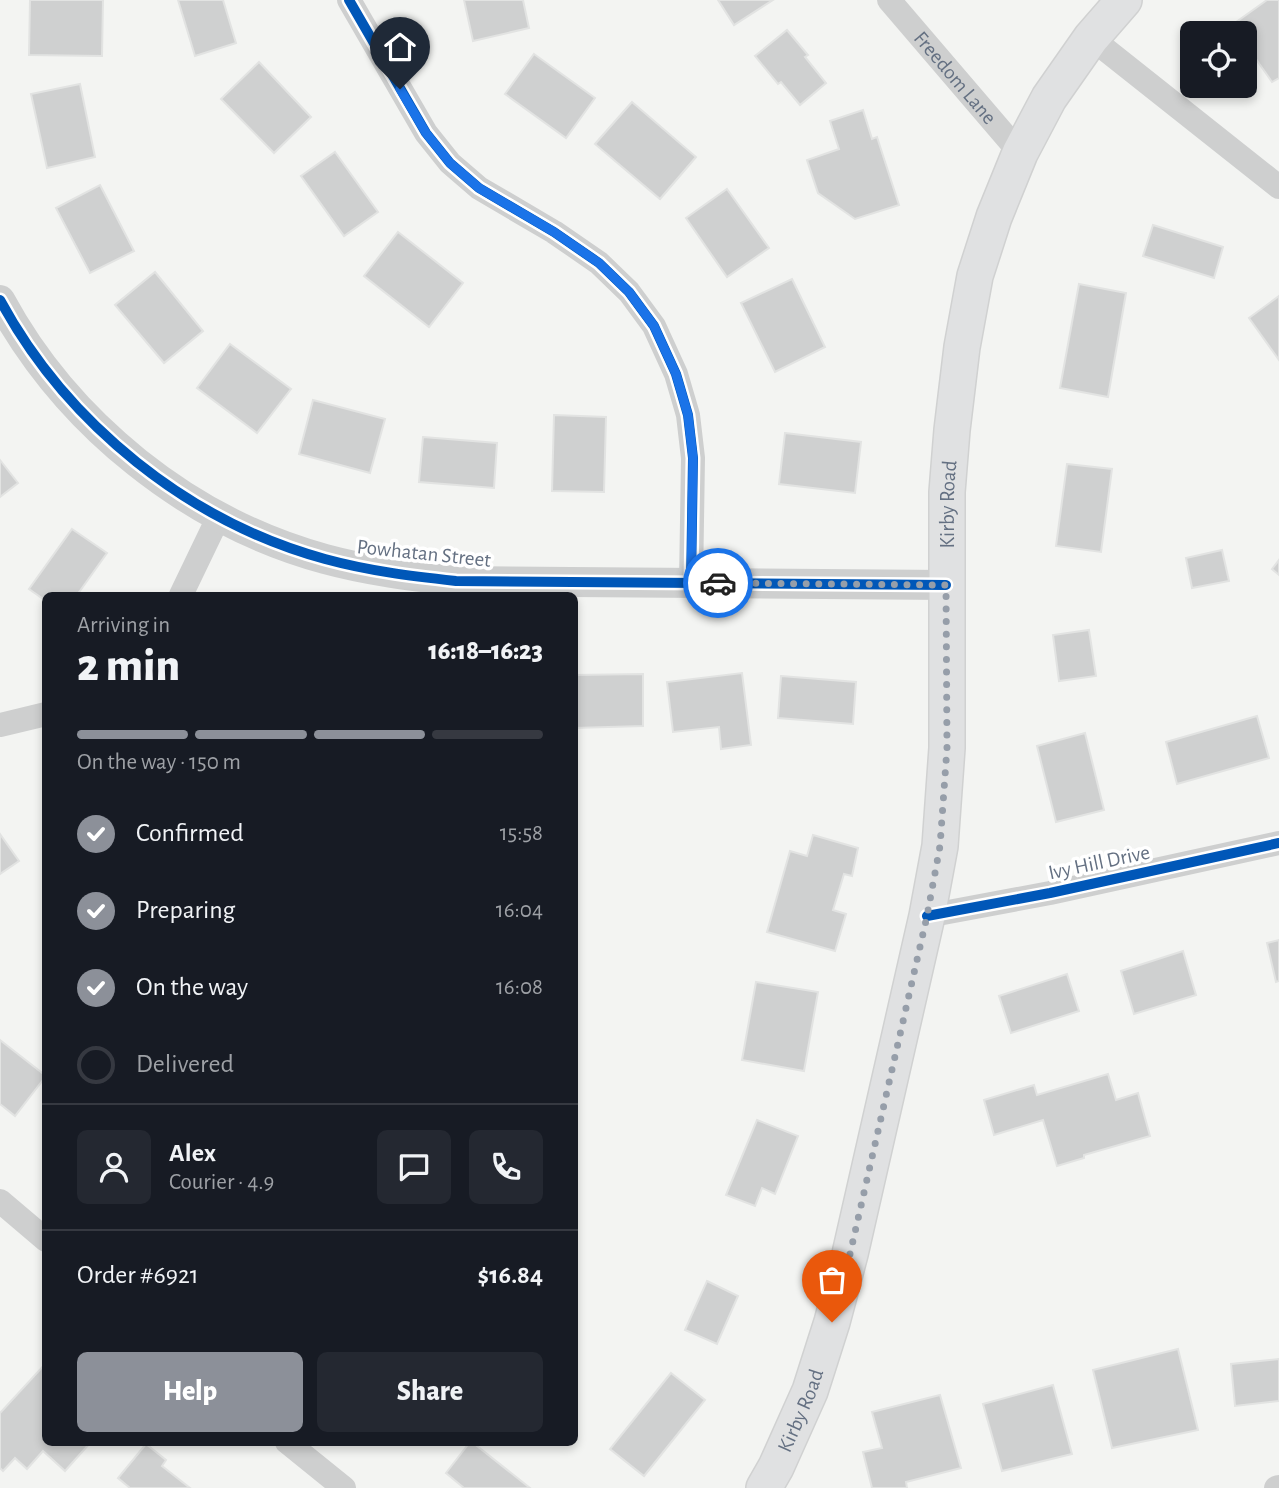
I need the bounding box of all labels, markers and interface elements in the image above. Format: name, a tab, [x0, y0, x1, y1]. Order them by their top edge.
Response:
pin	[370, 17, 430, 89]
map controls	[1180, 21, 1257, 98]
button: locate	[1180, 21, 1257, 98]
street label: Freedom Lane	[910, 27, 1000, 128]
icon: home	[381, 28, 419, 66]
street label: Kirby Road	[937, 459, 961, 548]
street label: Powhatan Street	[356, 536, 492, 571]
courier	[683, 548, 753, 618]
icon: car	[699, 564, 737, 602]
text: Arriving in	[77, 614, 170, 637]
text: 16:18–16:23	[428, 638, 543, 664]
text: 2 min	[77, 643, 180, 689]
text: On the way · 150 m	[77, 751, 241, 774]
icon: check	[77, 815, 115, 853]
text: Confirmed	[136, 820, 244, 846]
text: 15:58	[500, 822, 543, 845]
street label: Ivy Hill Drive	[1046, 841, 1152, 883]
icon: check	[77, 892, 115, 930]
text: Preparing	[136, 897, 235, 923]
text: 16:04	[496, 899, 543, 922]
icon: check	[77, 969, 115, 1007]
text: On the way	[136, 974, 248, 1000]
text: 16:08	[496, 976, 543, 999]
text: Delivered	[136, 1051, 234, 1077]
button: person	[77, 1130, 151, 1204]
button: chat	[377, 1130, 451, 1204]
button: phone	[469, 1130, 543, 1204]
text: Alex	[169, 1140, 216, 1166]
text: Courier · 4.9	[169, 1171, 274, 1194]
pin	[802, 1250, 862, 1322]
icon: bag	[813, 1261, 851, 1299]
text: Order #6921	[77, 1262, 199, 1288]
text: $16.84	[478, 1262, 543, 1288]
button: Help	[77, 1352, 303, 1432]
button: Share	[317, 1352, 543, 1432]
street label: Kirby Road	[774, 1366, 827, 1455]

